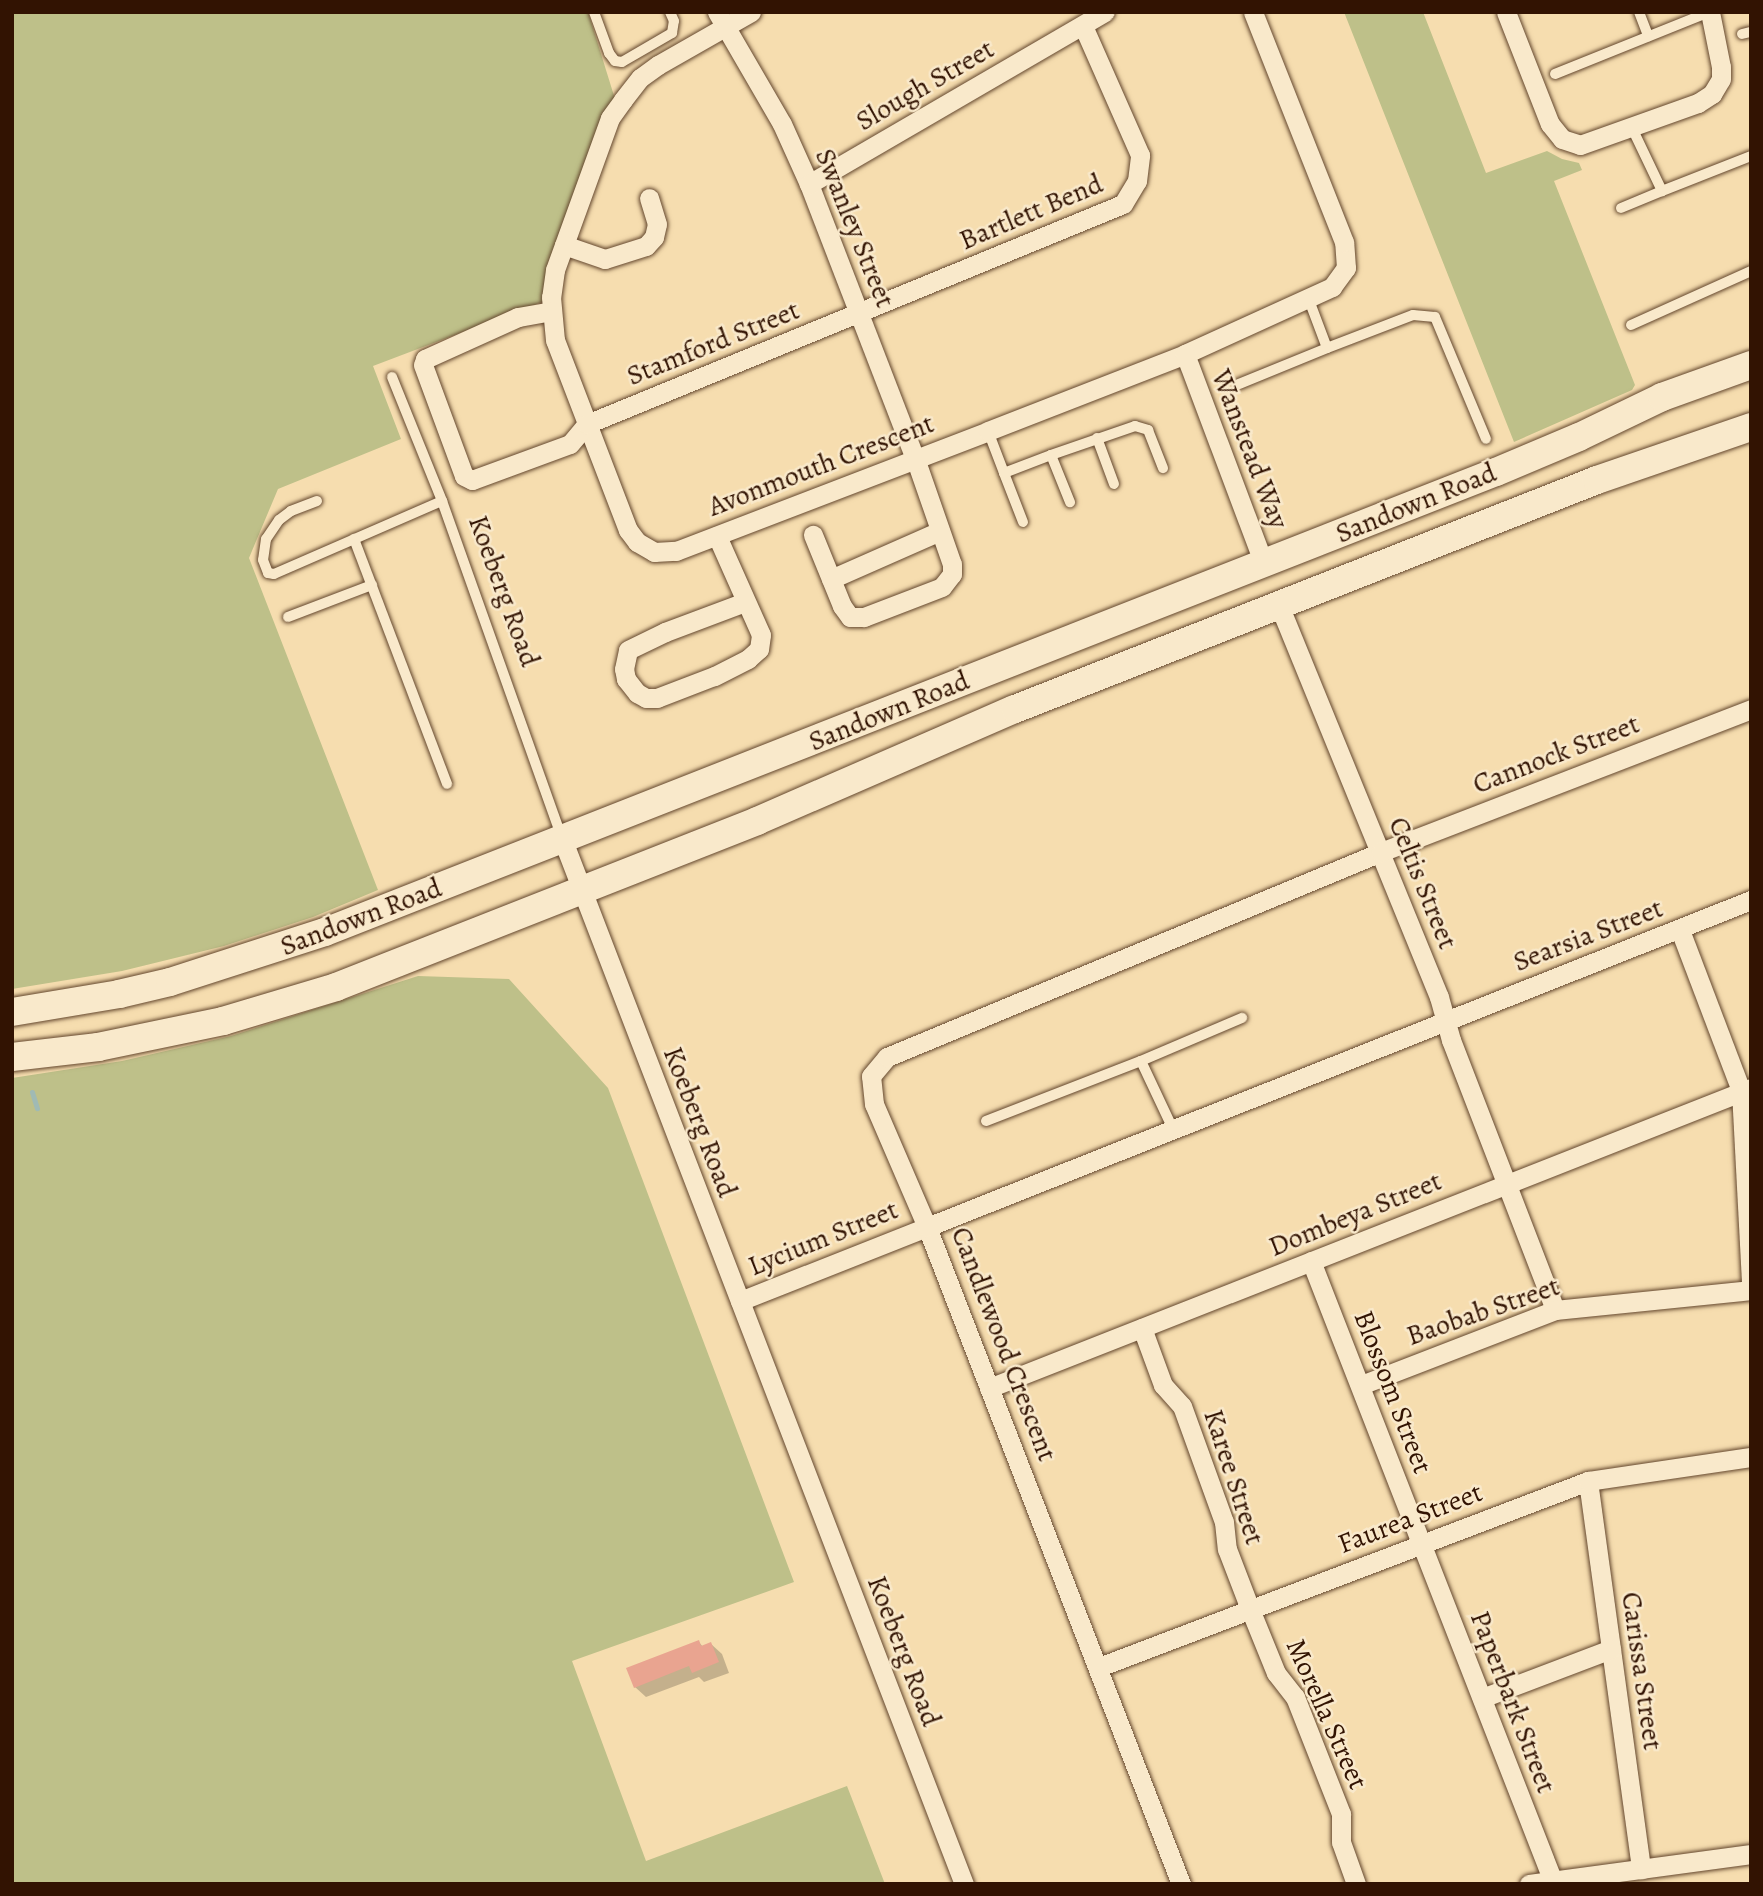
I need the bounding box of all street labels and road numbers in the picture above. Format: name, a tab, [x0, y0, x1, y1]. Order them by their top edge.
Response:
street label: Slough Street	[850, 32, 1000, 138]
street label: Swanley Street	[808, 144, 902, 312]
street label: Bartlett Bend	[954, 167, 1108, 257]
street label: Stamford Street	[622, 293, 804, 393]
street label: Wanstead Way	[1204, 365, 1296, 533]
street label: Avonmouth Crescent	[703, 406, 939, 524]
street label: Sandown Road	[1331, 456, 1501, 550]
street label: Koeberg Road	[461, 511, 547, 671]
street label: Sandown Road	[804, 664, 974, 758]
street label: Cannock Street	[1468, 707, 1644, 801]
street label: Celtis Street	[1381, 812, 1465, 954]
street label: Sandown Road	[276, 871, 446, 963]
street label: Searsia Street	[1509, 891, 1667, 979]
street label: Koeberg Road	[656, 1042, 744, 1202]
street label: Dombeya Street	[1264, 1164, 1446, 1264]
street label: Lycium Street	[743, 1193, 903, 1283]
street label: Candlewood Crescent	[944, 1222, 1064, 1466]
street label: Baobab Street	[1402, 1269, 1564, 1353]
street label: Blossom Street	[1347, 1306, 1439, 1478]
street label: Karee Street	[1196, 1405, 1272, 1549]
street label: Faurea Street	[1333, 1475, 1487, 1561]
street label: Koeberg Road	[860, 1571, 948, 1731]
street label: Carissa Street	[1614, 1590, 1670, 1752]
street label: Paperbark Street	[1463, 1606, 1563, 1798]
street label: Morella Street	[1279, 1634, 1375, 1794]

